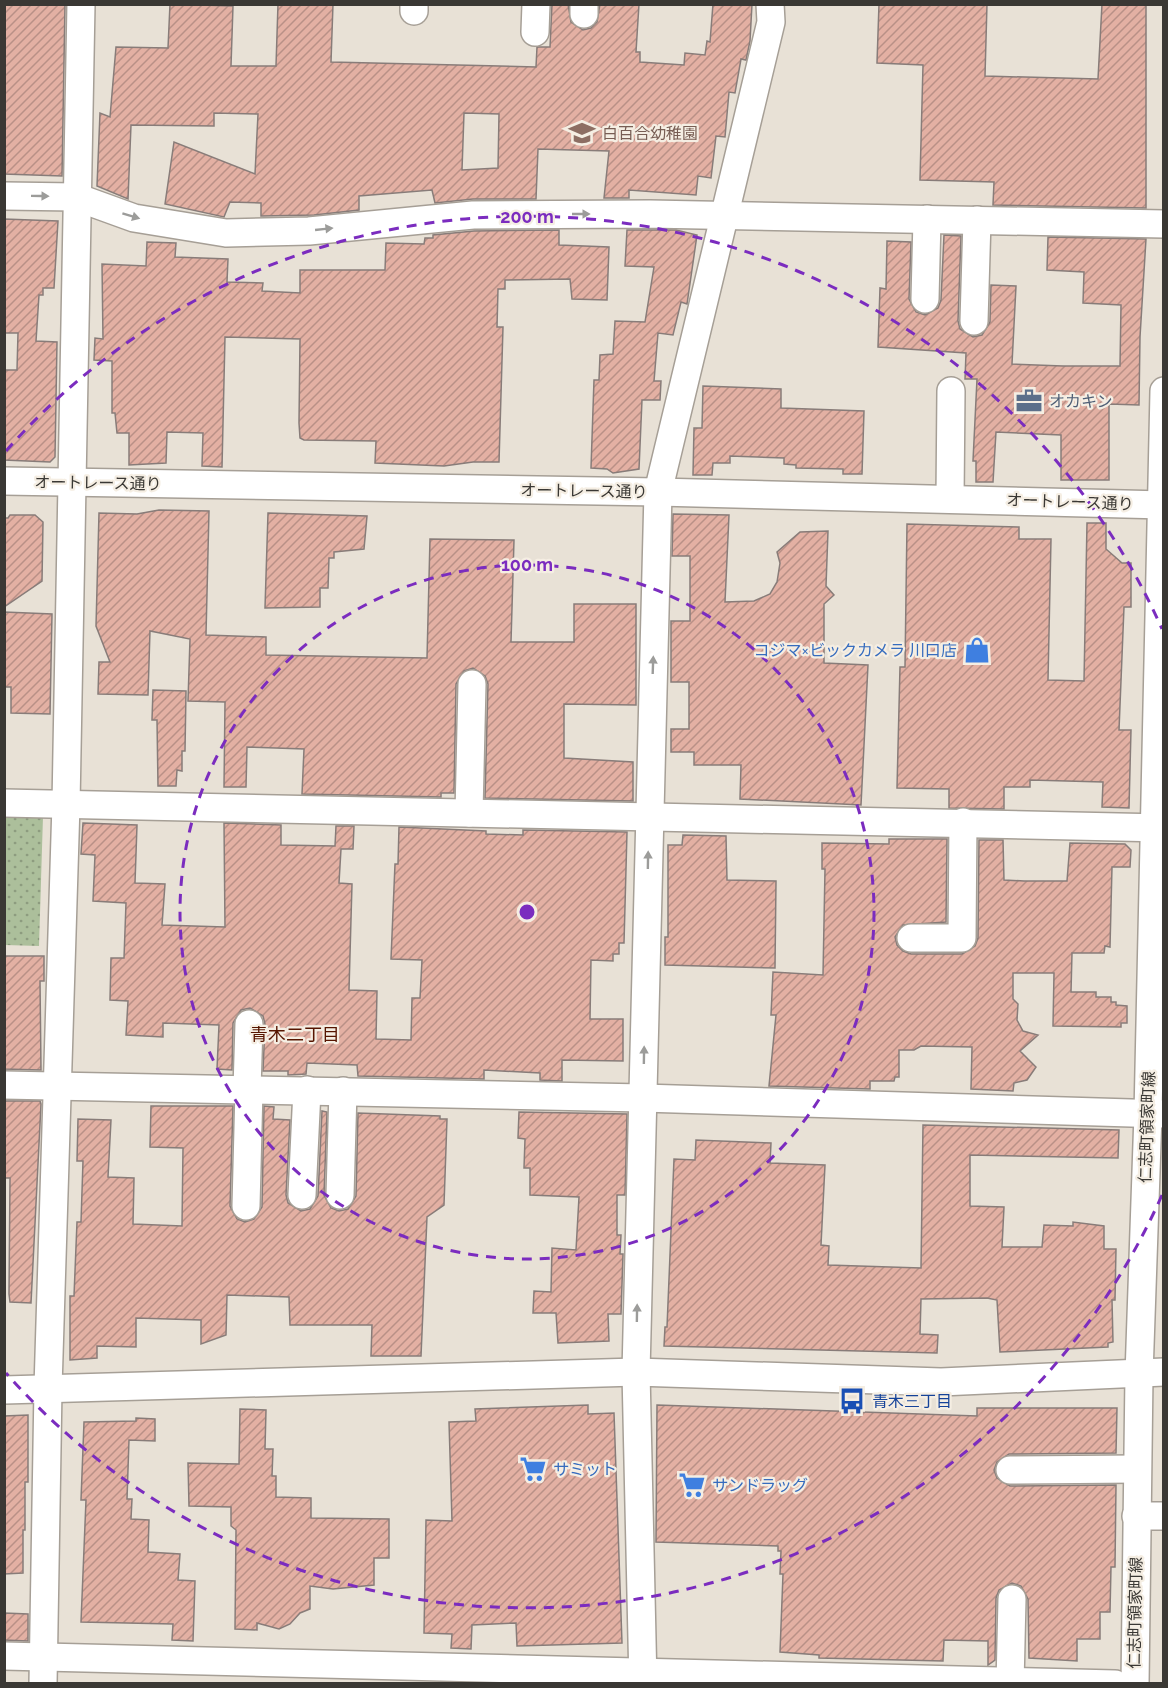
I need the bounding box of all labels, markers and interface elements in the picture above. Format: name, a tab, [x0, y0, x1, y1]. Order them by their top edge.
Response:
school or university icon: 白百合幼稚園	[567, 118, 597, 148]
place label: 白百合幼稚園	[602, 124, 698, 143]
one-way arrow	[31, 191, 50, 201]
text: 200 m	[500, 206, 554, 227]
one-way arrow	[572, 209, 591, 219]
one-way arrow	[122, 212, 140, 221]
one-way arrow	[315, 224, 334, 234]
office icon: オカキン	[1014, 386, 1044, 416]
place label: オカキン	[1049, 392, 1113, 411]
street label: オートレース通り	[34, 472, 162, 494]
street label: オートレース通り	[520, 480, 648, 502]
street label: オートレース通り	[1006, 490, 1134, 514]
text: 100 m	[501, 554, 553, 575]
shop icon: コジマ×ビックカメラ 川口店	[962, 635, 992, 665]
place label: コジマ×ビックカメラ 川口店	[754, 641, 957, 660]
one-way arrow	[648, 656, 657, 675]
one-way arrow	[643, 851, 652, 870]
centre of rings	[517, 902, 537, 922]
district label: 青木二丁目	[250, 1024, 340, 1045]
one-way arrow	[639, 1046, 648, 1065]
street label: 仁志町領家町線	[1136, 1071, 1158, 1183]
one-way arrow	[632, 1304, 642, 1323]
bus stop icon: 青木三丁目	[837, 1386, 867, 1416]
place label: 青木三丁目	[872, 1392, 952, 1411]
supermarket icon: サミット	[518, 1454, 548, 1484]
place label: サミット	[553, 1460, 617, 1479]
supermarket icon: サンドラッグ	[677, 1470, 707, 1500]
place label: サンドラッグ	[712, 1476, 808, 1495]
street label: 仁志町領家町線	[1125, 1557, 1145, 1669]

